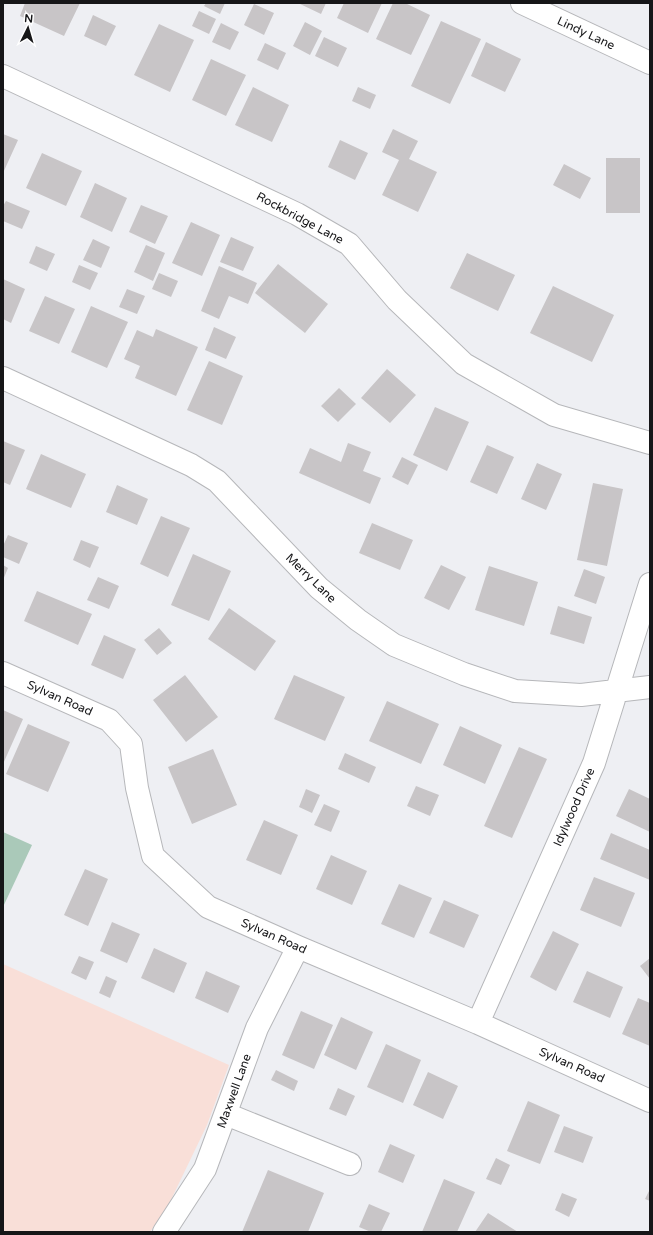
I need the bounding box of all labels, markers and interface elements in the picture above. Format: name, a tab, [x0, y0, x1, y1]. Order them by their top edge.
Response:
north arrow	[8, 8, 48, 48]
text: N	[24, 12, 34, 25]
street label: Lindy Lane	[555, 14, 617, 53]
street label: Rockbridge Lane	[254, 189, 346, 247]
street label: Merry Lane	[283, 550, 339, 606]
street label: Sylvan Road	[25, 677, 95, 719]
street label: Idylwood Drive	[550, 765, 598, 848]
street label: Sylvan Road	[239, 915, 309, 957]
street label: Sylvan Road	[537, 1044, 607, 1086]
street label: Maxwell Lane	[214, 1052, 254, 1130]

